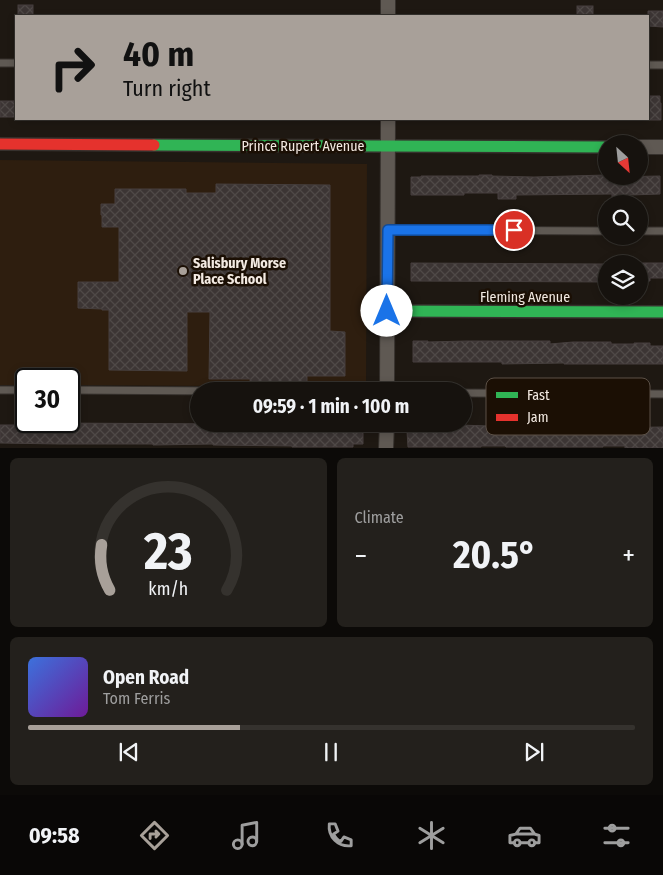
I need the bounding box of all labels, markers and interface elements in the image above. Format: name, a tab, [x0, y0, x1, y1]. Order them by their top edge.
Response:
text: 40 m	[123, 33, 194, 75]
icon: right	[40, 35, 105, 100]
text: Turn right	[123, 75, 211, 102]
north arrow	[598, 135, 648, 185]
map controls	[598, 135, 648, 305]
street label: Prince Rupert Avenue	[242, 138, 365, 155]
button: search	[598, 195, 648, 245]
pin	[493, 209, 535, 251]
icon: arrive	[500, 216, 528, 244]
place label: Salisbury Morse Place School	[193, 255, 286, 288]
button: layers	[598, 255, 648, 305]
marker: Salisbury Morse Place School	[177, 265, 189, 277]
position arrow	[360, 284, 412, 336]
street label: Fleming Avenue	[480, 289, 570, 306]
speed limit sign: 30	[15, 368, 80, 433]
legend	[486, 378, 650, 435]
text: Fast	[527, 387, 550, 404]
text: 09:59 · 1 min · 100 m	[253, 395, 409, 418]
text: Jam	[527, 409, 548, 426]
text: Climate	[355, 508, 404, 527]
text: 23	[143, 520, 193, 583]
text: 20.5°	[453, 532, 536, 578]
text: −	[355, 539, 367, 572]
text: +	[622, 539, 635, 572]
text: km/h	[148, 578, 188, 600]
text: Open Road	[103, 666, 189, 689]
text: Tom Ferris	[103, 689, 170, 708]
icon: previous	[115, 738, 143, 766]
icon: pause	[317, 738, 345, 766]
icon: next	[520, 738, 548, 766]
icon: directions	[137, 818, 172, 853]
icon: music	[229, 818, 264, 853]
icon: phone	[322, 818, 357, 853]
icon: climate	[414, 818, 449, 853]
icon: car	[507, 818, 542, 853]
icon: filters	[599, 818, 634, 853]
text: 09:58	[29, 822, 80, 849]

